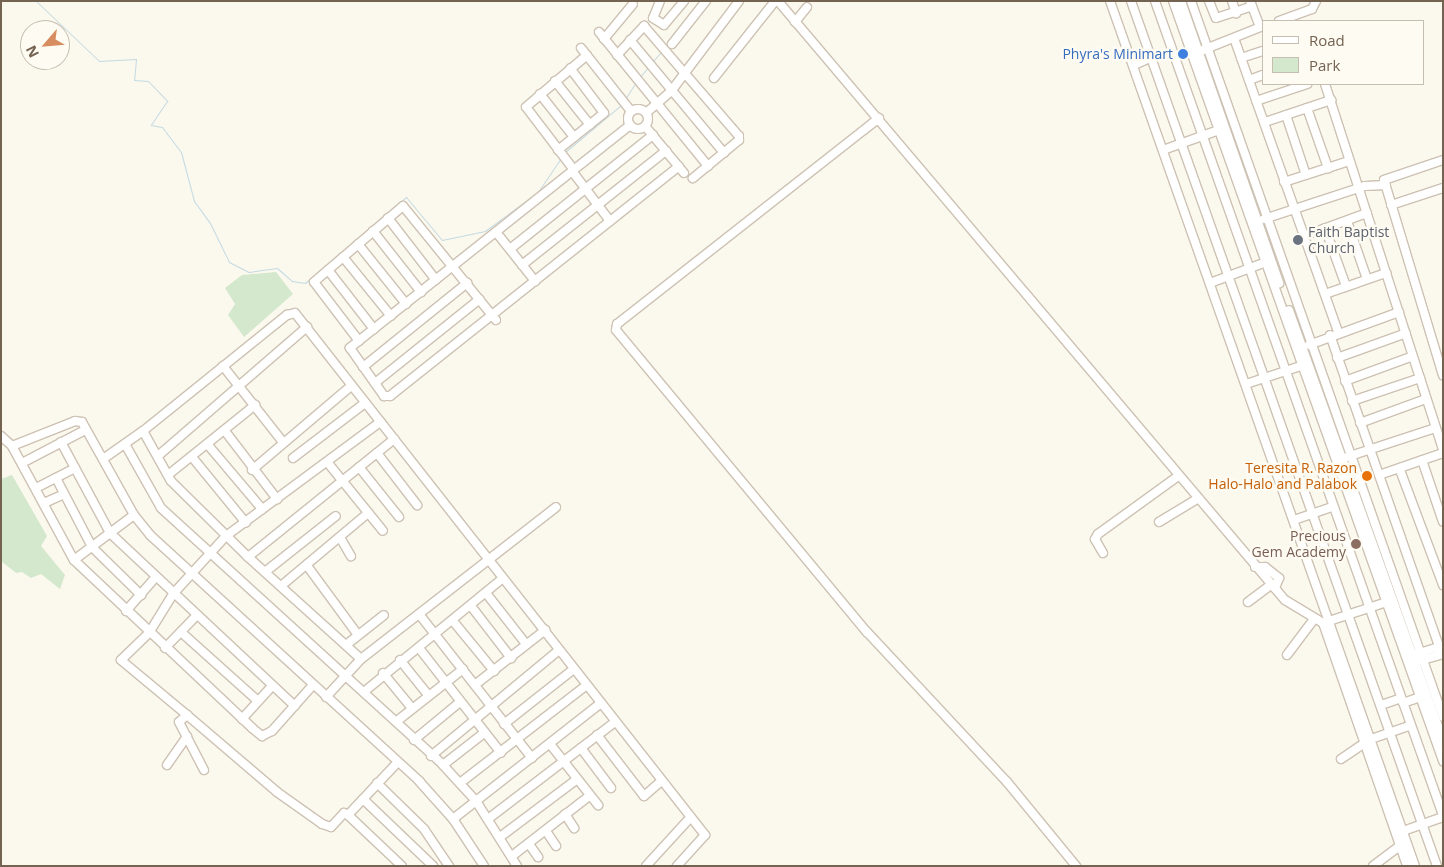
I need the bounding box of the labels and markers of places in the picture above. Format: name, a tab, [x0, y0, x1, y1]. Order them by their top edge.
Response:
place label: Phyra's Minimart	[1062, 46, 1173, 62]
marker: Phyra's Minimart	[1177, 48, 1189, 60]
place label: Faith Baptist Church	[1308, 224, 1389, 256]
marker: Faith Baptist Church	[1292, 234, 1304, 246]
place label: Teresita R. Razon Halo-Halo and Palabok	[1208, 460, 1357, 492]
marker: Teresita R. Razon Halo-Halo and Palabok	[1361, 470, 1373, 482]
place label: Precious Gem Academy	[1252, 528, 1346, 560]
marker: Precious Gem Academy	[1350, 538, 1362, 550]

